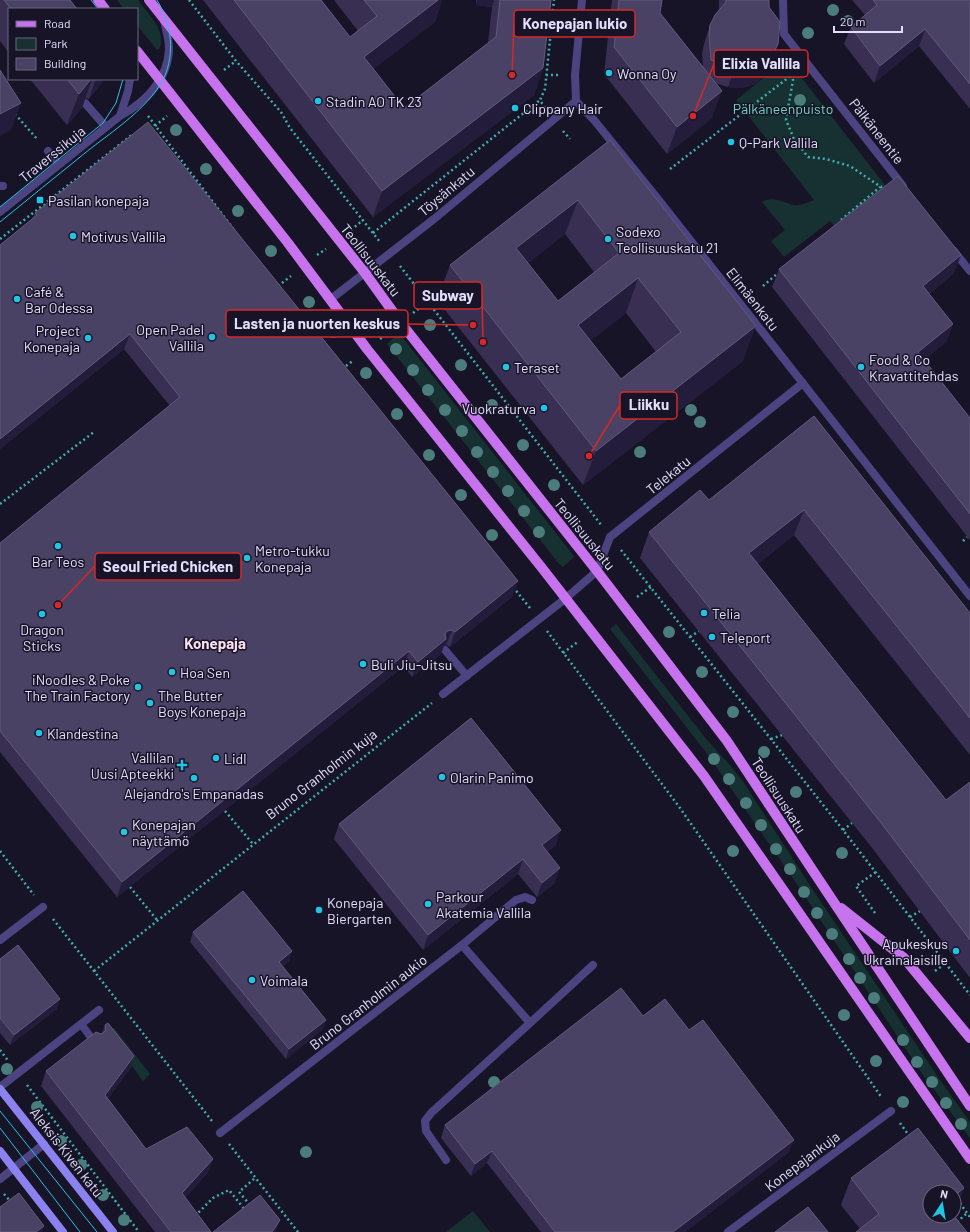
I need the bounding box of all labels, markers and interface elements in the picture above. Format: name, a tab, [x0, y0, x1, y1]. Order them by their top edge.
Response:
legend	[8, 8, 138, 80]
scale bar	[834, 8, 902, 34]
callout: Konepajan lukio	[514, 10, 635, 37]
text: Konepajan lukio	[523, 14, 627, 32]
text: 20 m	[840, 14, 866, 28]
text: Road	[44, 16, 71, 30]
text: Park	[44, 36, 68, 50]
callout: Elixia Vallila	[714, 50, 808, 77]
text: Elixia Vallila	[722, 54, 800, 72]
text: Building	[44, 56, 86, 70]
place label: Wonna Oy	[617, 65, 677, 82]
marker: Wonna Oy	[604, 68, 614, 78]
place label: Stadin AO TK 23	[326, 93, 422, 110]
street label: Pälkäneentie	[846, 95, 908, 167]
marker: Stadin AO TK 23	[313, 96, 323, 106]
place label: Clippany Hair	[523, 100, 603, 117]
park label: Pälkäneenpuisto	[733, 100, 833, 117]
marker: Clippany Hair	[510, 103, 520, 113]
street label: Traverssikuja	[15, 122, 89, 186]
place label: Q-Park Vallila	[739, 134, 818, 151]
marker: Q-Park Vallila	[726, 137, 736, 147]
street label: Töysänkatu	[414, 163, 478, 219]
place label: Pasilan konepaja	[48, 192, 149, 209]
marker: Pasilan konepaja	[35, 195, 45, 205]
street label: Teollisuuskatu	[337, 220, 405, 300]
place label: Sodexo Teollisuuskatu 21	[616, 223, 718, 256]
place label: Motivus Vallila	[81, 228, 166, 245]
marker: Motivus Vallila	[68, 231, 78, 241]
marker: Sodexo Teollisuuskatu 21	[603, 234, 613, 244]
street label: Elimäenkatu	[723, 264, 783, 334]
callout: Subway	[414, 282, 482, 309]
place label: Café & Bar Odessa	[25, 283, 93, 316]
text: Subway	[422, 286, 474, 304]
marker: Café & Bar Odessa	[12, 294, 22, 304]
callout: Lasten ja nuorten keskus	[226, 310, 408, 337]
text: Lasten ja nuorten keskus	[234, 314, 400, 332]
place label: Open Padel Vallila	[136, 321, 204, 354]
place label: Project Konepaja	[24, 322, 80, 355]
marker: Open Padel Vallila	[207, 332, 217, 342]
marker: Project Konepaja	[83, 333, 93, 343]
place label: Food & Co Kravattitehdas	[869, 351, 959, 384]
place label: Teraset	[514, 359, 560, 376]
marker: Teraset	[501, 362, 511, 372]
marker: Food & Co Kravattitehdas	[856, 362, 866, 372]
callout: Liikku	[620, 392, 677, 419]
text: Liikku	[629, 395, 669, 413]
place label: Vuokraturva	[462, 400, 536, 417]
marker: Vuokraturva	[539, 403, 549, 413]
street label: Telekatu	[643, 452, 693, 498]
street label: Teollisuuskatu	[551, 495, 619, 573]
marker: Bar Teos	[53, 541, 63, 551]
place label: Metro-tukku Konepaja	[255, 542, 330, 575]
place label: Bar Teos	[32, 553, 85, 570]
callout: Seoul Fried Chicken	[95, 553, 241, 580]
marker: Metro-tukku Konepaja	[242, 553, 252, 563]
text: Seoul Fried Chicken	[103, 557, 233, 575]
place label: Telia	[712, 605, 740, 622]
marker: Telia	[699, 608, 709, 618]
marker: Dragon Sticks	[37, 609, 47, 619]
place label: Dragon Sticks	[20, 621, 64, 654]
place label: Teleport	[720, 629, 771, 646]
marker: Teleport	[707, 632, 717, 642]
district label: Konepaja	[184, 634, 246, 652]
place label: Buli Jiu-Jitsu	[371, 656, 452, 673]
marker: Buli Jiu-Jitsu	[358, 659, 368, 669]
place label: Hoa Sen	[180, 664, 230, 681]
marker: Hoa Sen	[167, 667, 177, 677]
place label: iNoodles & Poke The Train Factory	[25, 671, 131, 704]
marker: iNoodles & Poke The Train Factory	[133, 682, 143, 692]
place label: The Butter Boys Konepaja	[158, 687, 246, 720]
marker: The Butter Boys Konepaja	[145, 698, 155, 708]
place label: Klandestina	[47, 725, 118, 742]
street label: Bruno Granholmin kuja	[262, 725, 380, 823]
marker: Klandestina	[34, 728, 44, 738]
place label: Vallilan Uusi Apteekki	[91, 749, 174, 782]
place label: Lidl	[224, 750, 246, 767]
marker: Lidl	[211, 753, 221, 763]
street label: Teollisuuskatu	[748, 754, 810, 836]
marker: Vallilan Uusi Apteekki	[177, 760, 187, 770]
place label: Olarin Panimo	[450, 769, 534, 786]
marker: Olarin Panimo	[437, 772, 447, 782]
marker: Alejandro's Empanadas	[189, 773, 199, 783]
place label: Alejandro's Empanadas	[124, 785, 264, 802]
place label: Konepajan näyttämö	[132, 816, 196, 849]
marker: Konepajan näyttämö	[119, 827, 129, 837]
place label: Parkour Akatemia Vallila	[436, 888, 531, 921]
place label: Konepaja Biergarten	[327, 894, 392, 927]
marker: Parkour Akatemia Vallila	[423, 899, 433, 909]
marker: Konepaja Biergarten	[314, 905, 324, 915]
place label: Apukeskus Ukrainalaisille	[863, 935, 948, 968]
marker: Apukeskus Ukrainalaisille	[951, 946, 961, 956]
street label: Bruno Granholmin aukio	[306, 951, 430, 1053]
place label: Voimala	[260, 972, 308, 989]
marker: Voimala	[247, 975, 257, 985]
street label: Aleksis Kiven katu	[27, 1104, 107, 1200]
street label: Konepajankuja	[761, 1127, 843, 1195]
north arrow	[922, 1184, 962, 1224]
text: N	[939, 1187, 949, 1201]

